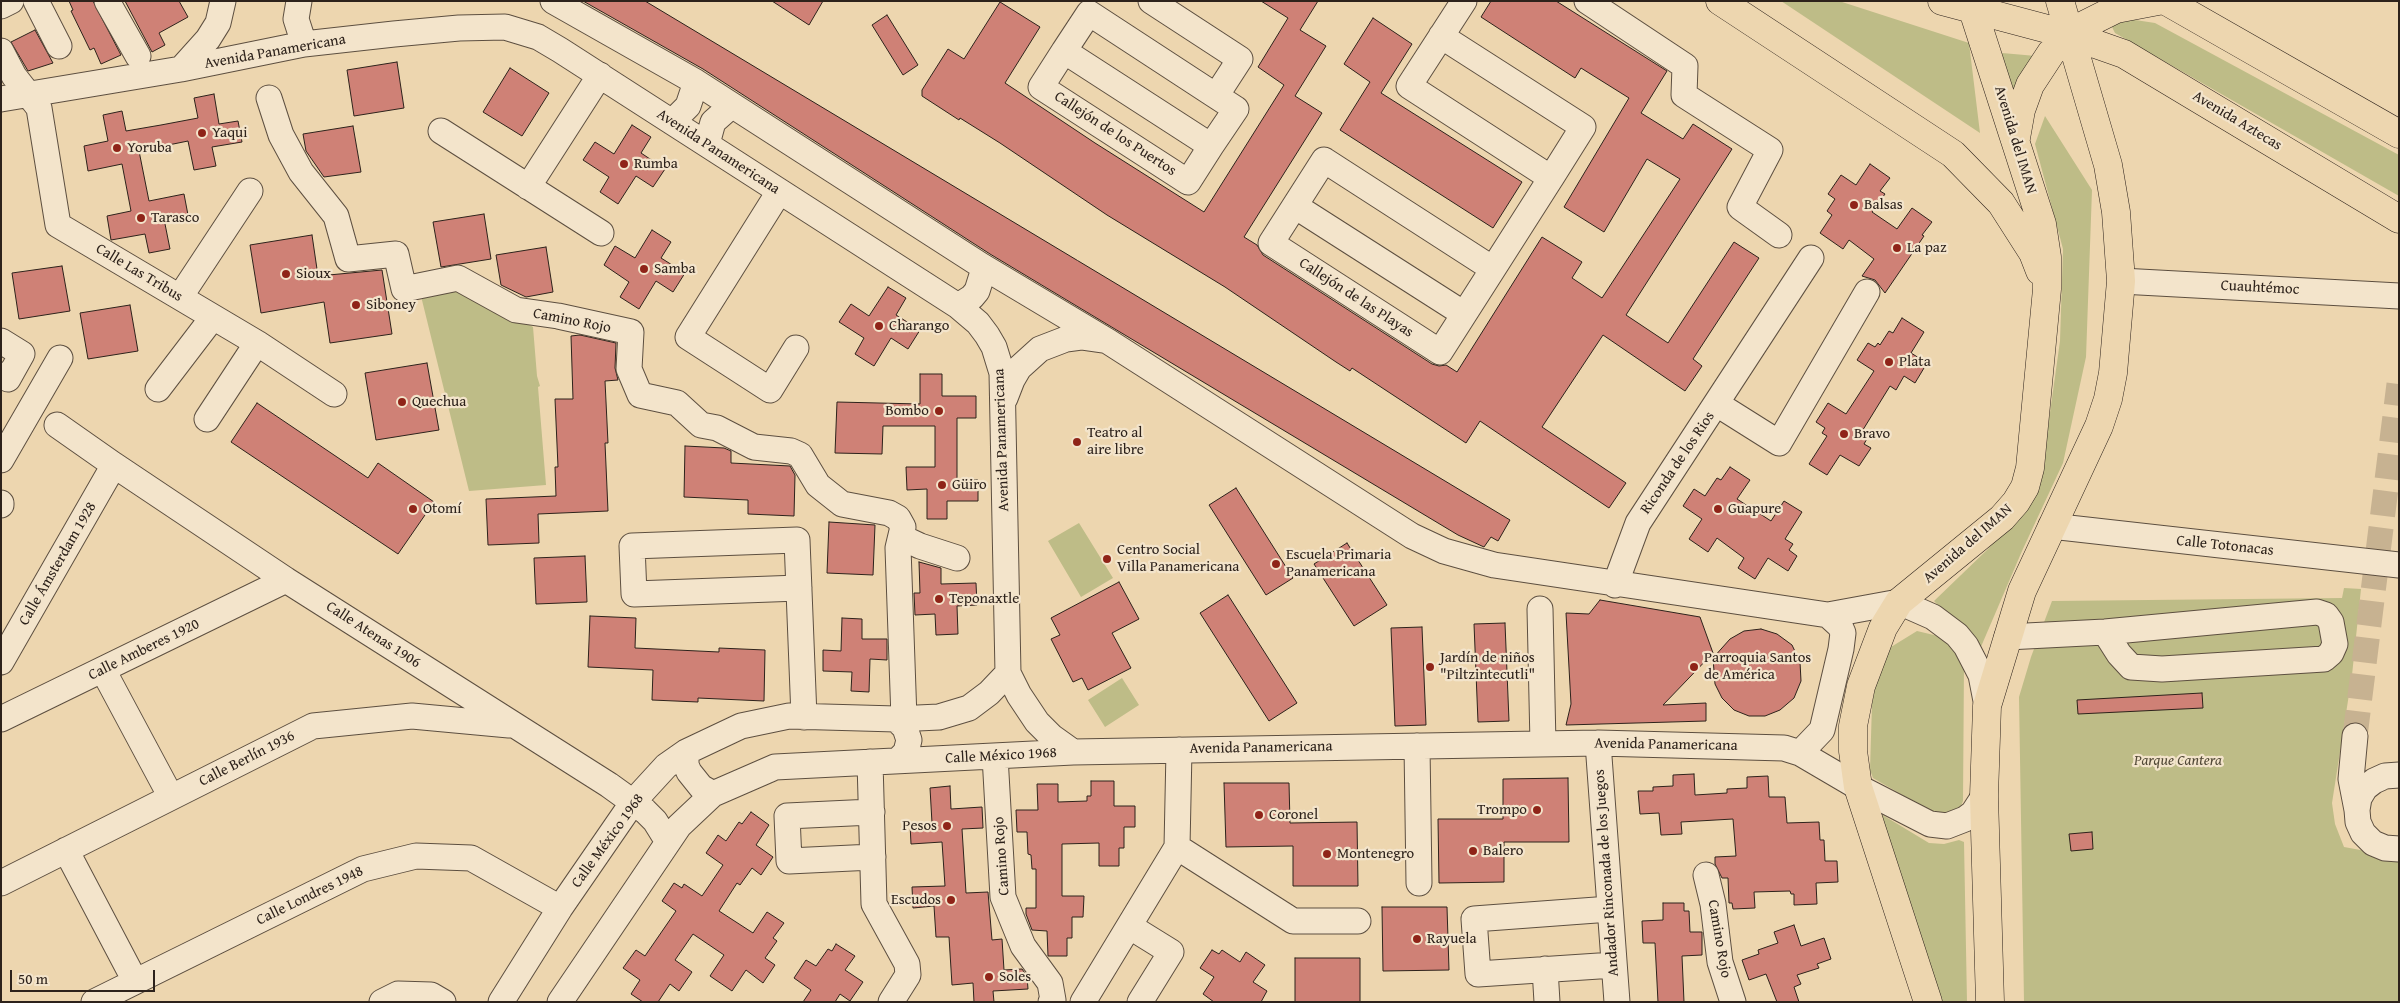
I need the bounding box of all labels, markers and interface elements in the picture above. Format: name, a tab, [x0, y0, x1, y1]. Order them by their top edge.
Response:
street label: Avenida Panamericana	[203, 31, 347, 73]
street label: Avenida del IMAN	[1990, 84, 2040, 196]
street label: Avenida Aztecas	[2189, 87, 2285, 155]
street label: Callejón de los Puertos	[1051, 88, 1179, 180]
street label: Avenida Panamericana	[653, 105, 783, 199]
place label: Yaqui	[212, 124, 247, 142]
marker: Yaqui	[196, 127, 208, 139]
place label: Yoruba	[127, 139, 172, 157]
marker: Yoruba	[111, 142, 123, 154]
place label: Rumba	[634, 155, 678, 173]
marker: Rumba	[618, 158, 630, 170]
place label: Balsas	[1864, 196, 1903, 214]
marker: Balsas	[1848, 199, 1860, 211]
place label: Tarasco	[151, 209, 199, 227]
marker: Tarasco	[135, 212, 147, 224]
place label: La paz	[1907, 239, 1946, 257]
street label: Calle Las Tribus	[92, 240, 186, 306]
marker: La paz	[1891, 242, 1903, 254]
street label: Callejón de las Playas	[1295, 254, 1417, 342]
place label: Samba	[654, 260, 696, 278]
marker: Samba	[638, 263, 650, 275]
place label: Sioux	[296, 265, 331, 283]
marker: Sioux	[280, 268, 292, 280]
street label: Cuauhtémoc	[2220, 277, 2300, 299]
place label: Siboney	[366, 296, 416, 314]
marker: Siboney	[350, 299, 362, 311]
street label: Camino Rojo	[531, 305, 613, 337]
place label: Charango	[889, 317, 949, 335]
marker: Charango	[873, 320, 885, 332]
place label: Plata	[1899, 353, 1931, 371]
marker: Plata	[1883, 356, 1895, 368]
street label: Avenida Panamericana	[991, 368, 1013, 512]
place label: Quechua	[412, 393, 466, 411]
marker: Quechua	[396, 396, 408, 408]
place label: Bombo	[885, 402, 929, 420]
marker: Bombo	[933, 405, 945, 417]
street label: Riconda de los Rios	[1637, 408, 1719, 518]
place label: Teatro al aire libre	[1087, 424, 1144, 459]
place label: Bravo	[1854, 425, 1890, 443]
marker: Bravo	[1838, 428, 1850, 440]
marker: Teatro al aire libre	[1071, 436, 1083, 448]
place label: Güiro	[952, 476, 987, 494]
marker: Güiro	[936, 479, 948, 491]
street label: Calle Ámsterdam 1928	[15, 499, 101, 629]
place label: Otomí	[423, 500, 462, 518]
place label: Guapure	[1728, 500, 1781, 518]
street label: Avenida del IMAN	[1920, 500, 2016, 588]
marker: Otomí	[407, 503, 419, 515]
marker: Guapure	[1712, 503, 1724, 515]
street label: Calle Totonacas	[2176, 532, 2274, 560]
place label: Centro Social Villa Panamericana	[1117, 541, 1239, 576]
place label: Escuela Primaria Panamericana	[1286, 546, 1391, 581]
marker: Centro Social Villa Panamericana	[1101, 553, 1113, 565]
marker: Escuela Primaria Panamericana	[1270, 558, 1282, 570]
place label: Teponaxtle	[949, 590, 1019, 608]
marker: Teponaxtle	[933, 593, 945, 605]
street label: Calle Atenas 1906	[322, 598, 424, 672]
street label: Calle Amberes 1920	[86, 615, 202, 685]
place label: Jardín de niños "Piltzintecutli"	[1440, 649, 1535, 684]
place label: Parroquia Santos de América	[1704, 649, 1811, 684]
marker: Jardín de niños "Piltzintecutli"	[1424, 661, 1436, 673]
marker: Parroquia Santos de América	[1688, 661, 1700, 673]
street label: Calle Berlín 1936	[196, 727, 298, 791]
street label: Avenida Panamericana	[1594, 735, 1738, 755]
street label: Avenida Panamericana	[1189, 738, 1333, 758]
street label: Calle México 1968	[945, 744, 1057, 768]
park label: Parque Cantera	[2134, 752, 2222, 770]
street label: Andador Rinconada de los Juegos	[1591, 769, 1623, 977]
street label: Calle México 1968	[568, 791, 648, 891]
place label: Trompo	[1477, 801, 1527, 819]
marker: Trompo	[1531, 804, 1543, 816]
place label: Coronel	[1269, 806, 1318, 824]
marker: Coronel	[1253, 809, 1265, 821]
street label: Camino Rojo	[990, 816, 1014, 896]
place label: Pesos	[902, 817, 937, 835]
marker: Pesos	[941, 820, 953, 832]
place label: Balero	[1483, 842, 1523, 860]
place label: Montenegro	[1337, 845, 1414, 863]
marker: Balero	[1467, 845, 1479, 857]
marker: Montenegro	[1321, 848, 1333, 860]
street label: Calle Londres 1948	[254, 862, 366, 930]
place label: Escudos	[891, 891, 941, 909]
marker: Escudos	[945, 894, 957, 906]
street label: Camino Rojo	[1703, 899, 1735, 979]
place label: Rayuela	[1427, 930, 1477, 948]
marker: Rayuela	[1411, 933, 1423, 945]
scale bar	[12, 960, 158, 992]
text: 50 m	[18, 968, 48, 989]
place label: Soles	[999, 968, 1031, 986]
marker: Soles	[983, 971, 995, 983]

